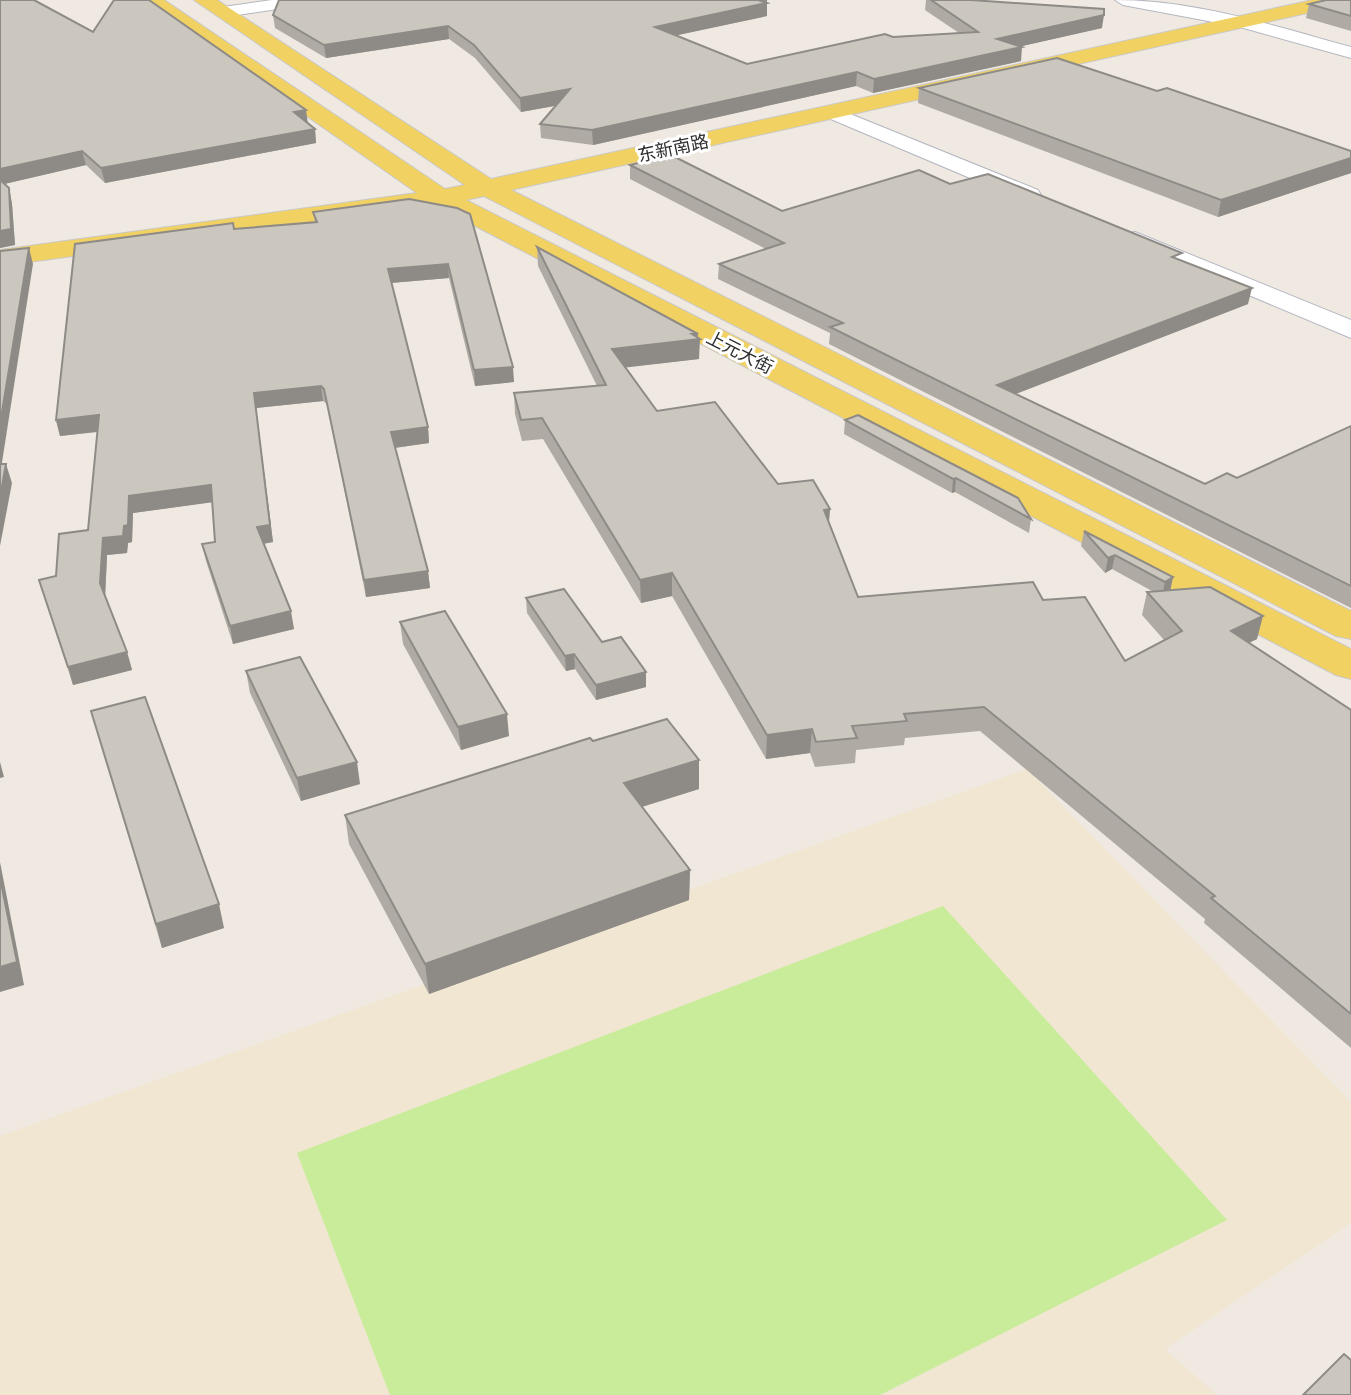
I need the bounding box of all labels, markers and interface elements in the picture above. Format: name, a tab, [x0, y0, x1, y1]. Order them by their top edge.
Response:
street label: 东新南路	[635, 129, 711, 167]
street label: 上元大街	[703, 325, 777, 379]

